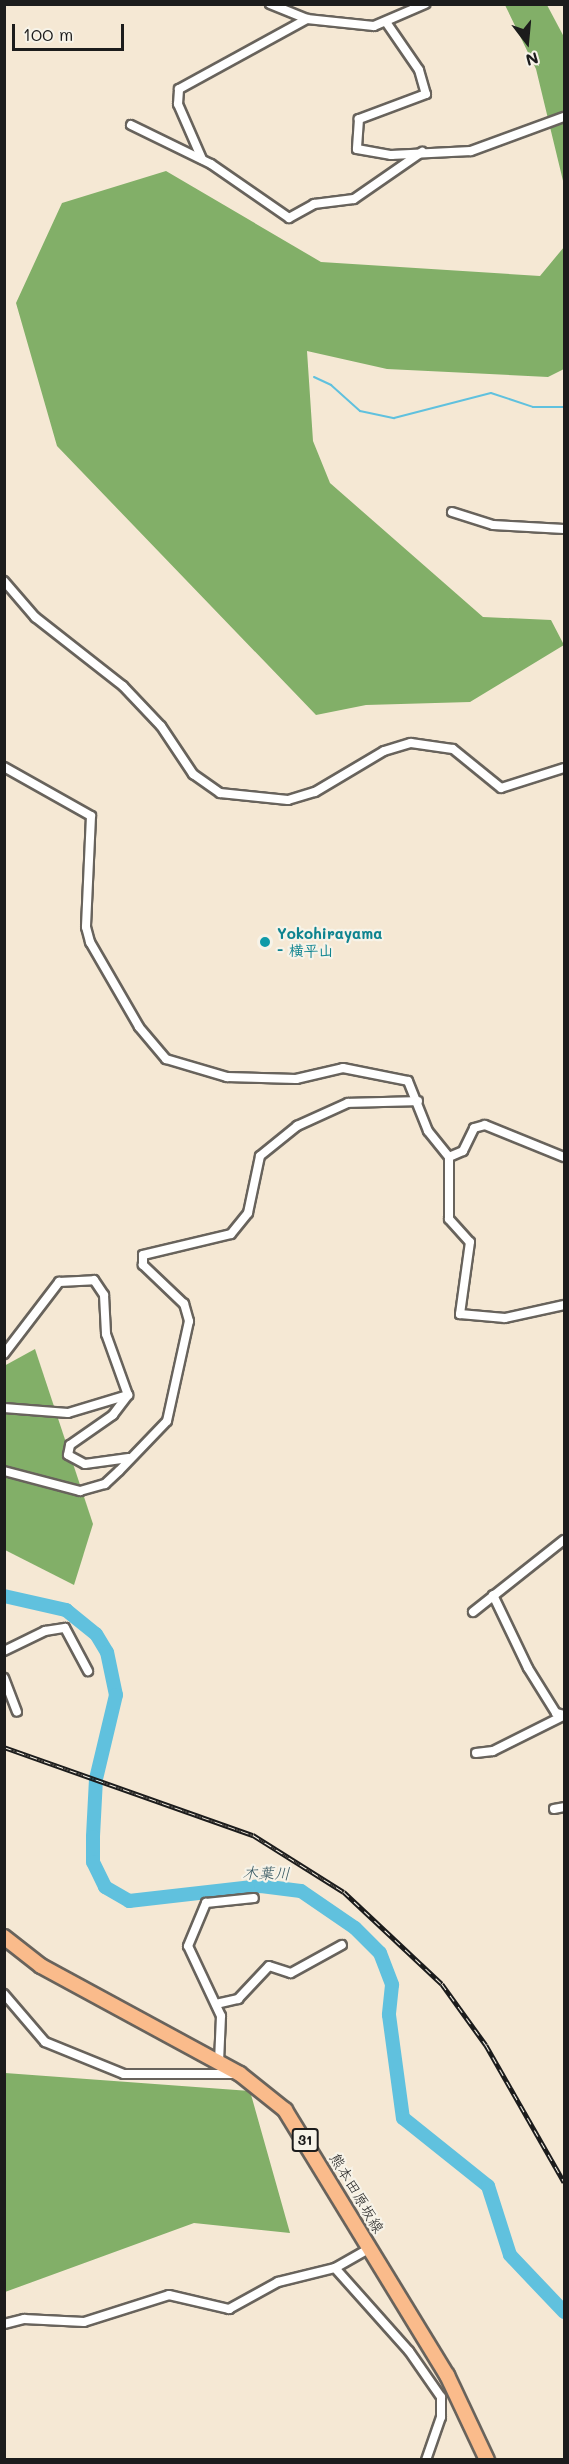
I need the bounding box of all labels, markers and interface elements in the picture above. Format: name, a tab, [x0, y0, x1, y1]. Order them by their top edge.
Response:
scale bar	[15, 12, 128, 50]
north arrow	[497, 12, 557, 72]
text: 100 m	[23, 22, 73, 46]
text: N	[523, 48, 541, 72]
place label: Yokohirayama - 横平山	[277, 924, 382, 959]
marker: Yokohirayama - 横平山	[258, 935, 272, 949]
water label: 木葉川	[242, 1863, 290, 1883]
road number: 31	[292, 2129, 318, 2151]
street label: 熊本田原坂線	[326, 2150, 388, 2236]

